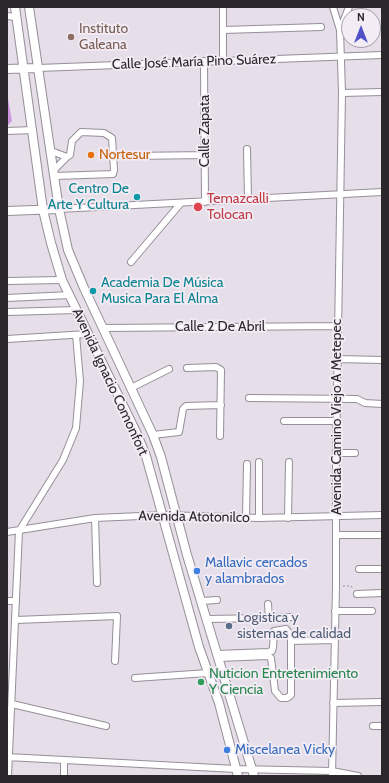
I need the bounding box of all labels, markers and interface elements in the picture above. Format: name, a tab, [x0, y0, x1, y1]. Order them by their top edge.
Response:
north arrow	[341, 8, 381, 48]
text: N	[357, 10, 365, 24]
place label: Instituto Galeana	[79, 21, 128, 54]
marker: Instituto Galeana	[66, 32, 76, 42]
street label: Calle José María Pino Suárez	[112, 51, 276, 73]
street label: Calle Zapata	[197, 95, 213, 167]
place label: Nortesur	[99, 147, 150, 163]
marker: Nortesur	[86, 150, 96, 160]
place label: Centro De Arte Y Cultura	[48, 181, 129, 214]
place label: Temazcalli Tolocan	[207, 191, 269, 224]
marker: Centro De Arte Y Cultura	[132, 192, 142, 202]
marker: Temazcalli Tolocan	[192, 201, 204, 213]
place label: Academia De Música Musica Para El Alma	[101, 275, 223, 308]
marker: Academia De Música Musica Para El Alma	[88, 286, 98, 296]
street label: Avenida Ignacio Comonfort	[68, 306, 152, 458]
street label: Calle 2 De Abril	[175, 319, 265, 335]
street label: Avenida Camino Viejo A Metepec	[329, 319, 345, 515]
street label: Avenida Atotonilco	[138, 508, 250, 526]
place label: Mallavic cercados y alambrados	[205, 555, 307, 588]
marker: Mallavic cercados y alambrados	[192, 566, 202, 576]
place label: Logistica y sistemas de calidad	[237, 610, 351, 642]
marker: Logistica y sistemas de calidad	[224, 621, 234, 631]
place label: Nuticion Entretenimiento Y Ciencia	[209, 666, 358, 698]
marker: Nuticion Entretenimiento Y Ciencia	[196, 677, 206, 687]
place label: Miscelanea Vicky	[235, 742, 335, 758]
marker: Miscelanea Vicky	[222, 745, 232, 755]

